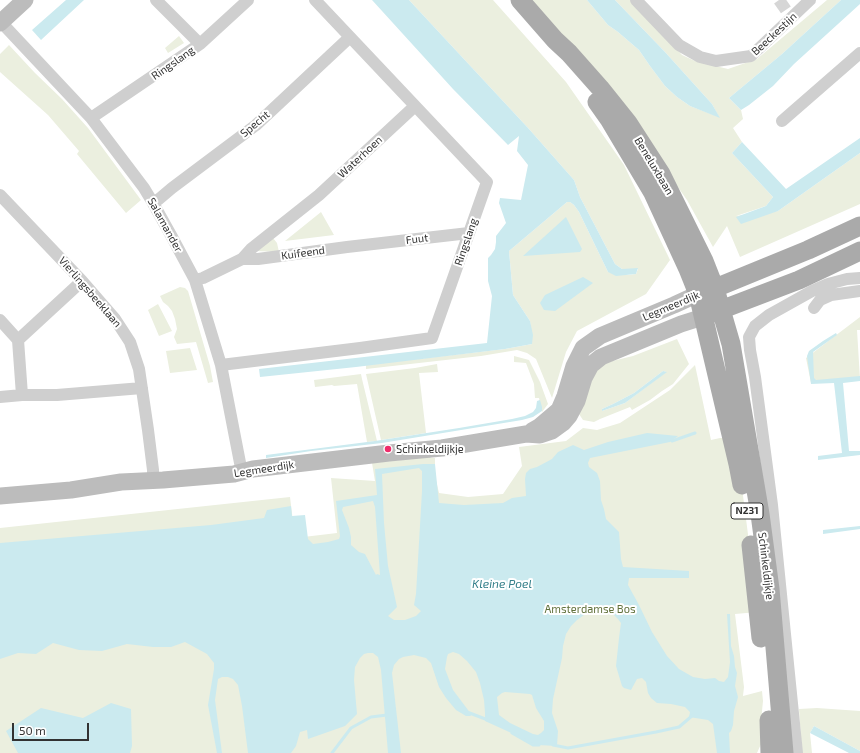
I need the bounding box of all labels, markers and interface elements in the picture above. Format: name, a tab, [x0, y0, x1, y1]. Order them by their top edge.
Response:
street label: Beeckestijn	[749, 10, 799, 58]
street label: Ringslang	[149, 43, 197, 83]
street label: Specht	[238, 108, 272, 140]
street label: Waterhoen	[335, 133, 385, 181]
street label: Beneluxbaan	[632, 135, 676, 197]
street label: Salamander	[145, 195, 185, 255]
street label: Ringslang	[452, 216, 480, 268]
street label: Fuut	[405, 231, 429, 247]
street label: Kuifeend	[280, 243, 326, 263]
street label: Vierlingsbeeklaan	[56, 254, 124, 330]
street label: Legmeerdijk	[640, 288, 702, 324]
place label: Schinkeldijkje	[396, 442, 464, 456]
marker: Schinkeldijkje	[383, 444, 393, 454]
street label: Legmeerdijk	[233, 458, 295, 480]
road number: N231	[731, 503, 763, 519]
street label: Schinkeldijkje	[755, 532, 777, 600]
water label: Kleine Poel	[472, 577, 532, 591]
park label: Amsterdamse Bos	[544, 602, 636, 616]
scale bar	[14, 715, 91, 741]
text: 50 m	[19, 723, 46, 737]

